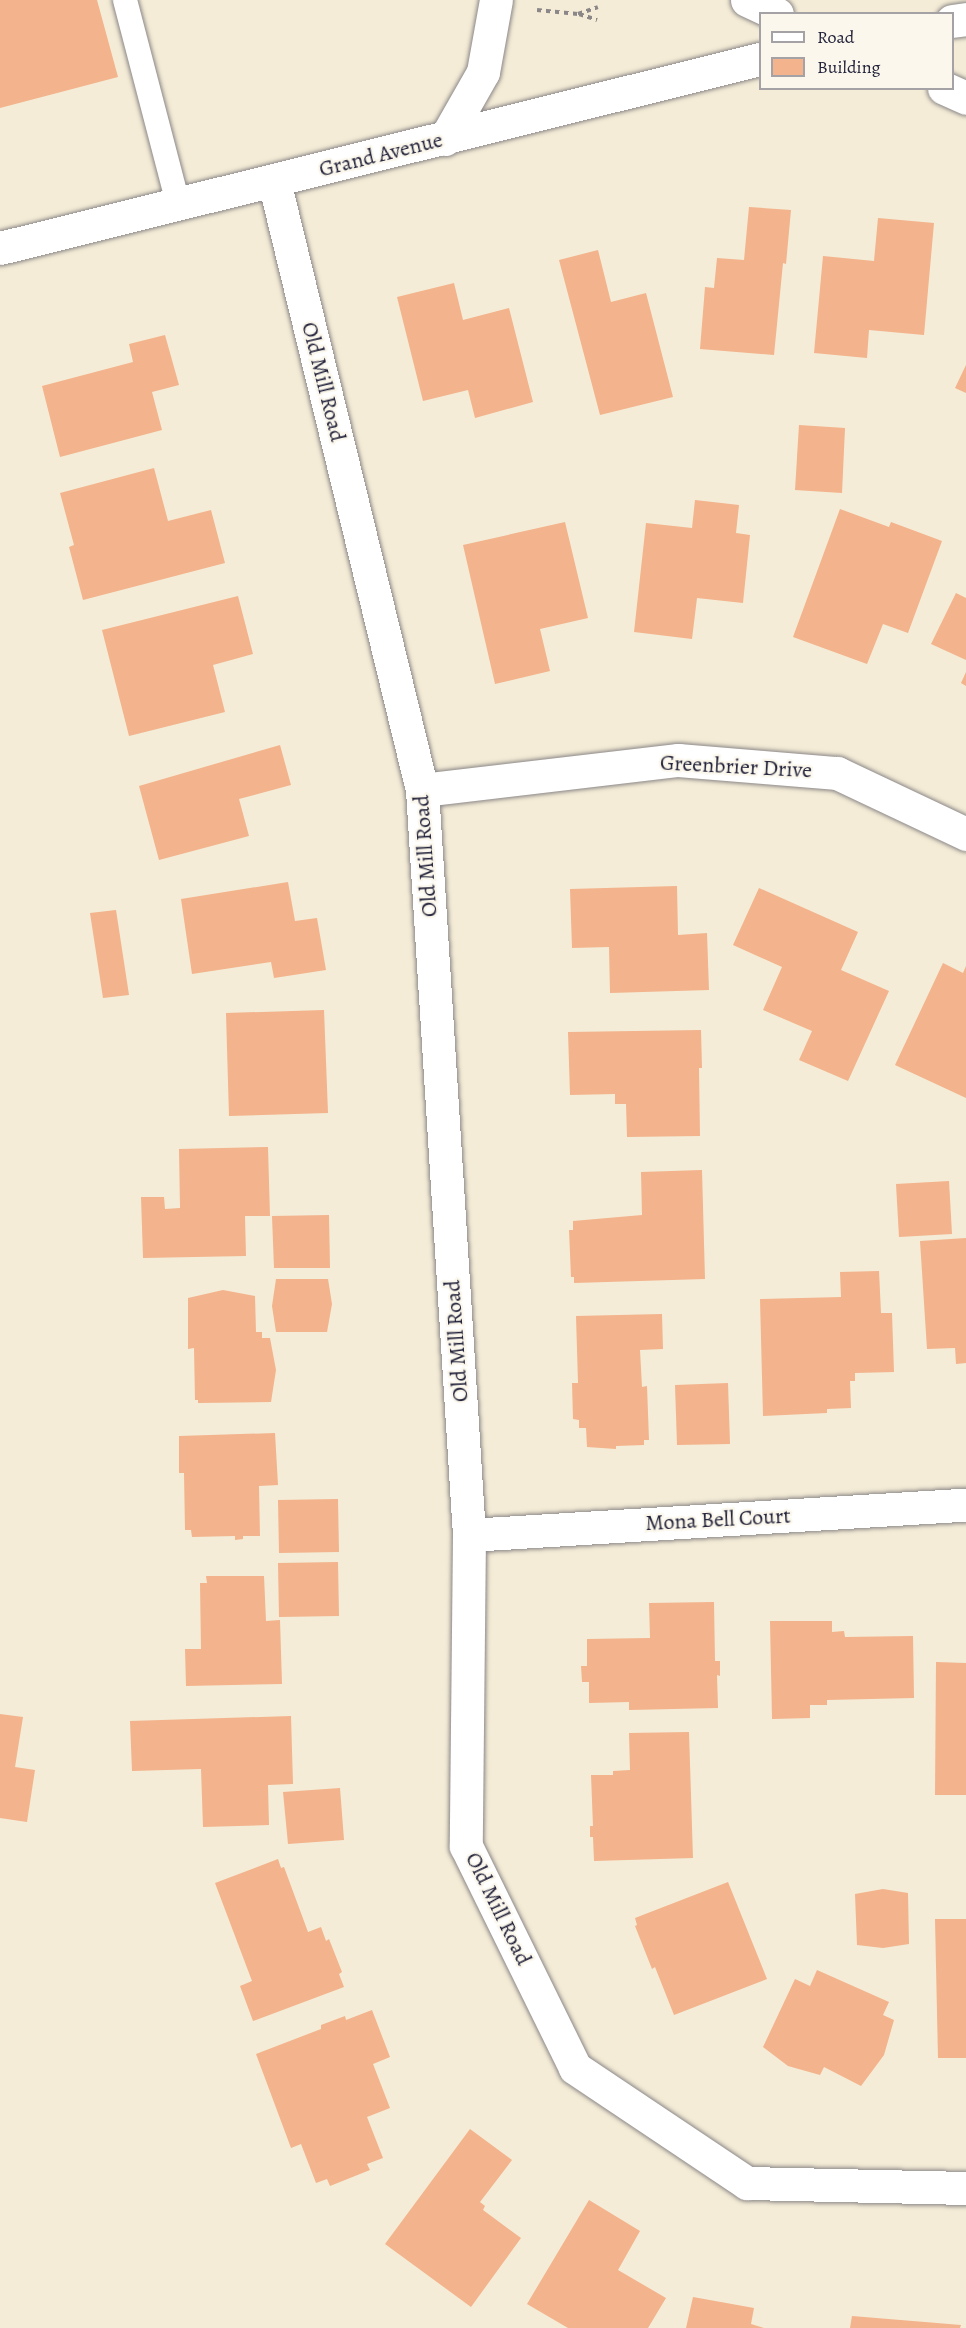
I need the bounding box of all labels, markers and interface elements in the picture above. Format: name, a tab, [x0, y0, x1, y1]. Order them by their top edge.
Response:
legend	[759, 12, 954, 90]
text: Road	[817, 25, 854, 49]
text: Building	[817, 55, 881, 79]
street label: Grand Avenue	[316, 127, 446, 183]
street label: Old Mill Road	[295, 319, 351, 445]
street label: Greenbrier Drive	[659, 750, 813, 784]
street label: Old Mill Road	[409, 794, 443, 918]
street label: Old Mill Road	[440, 1279, 474, 1403]
street label: Mona Bell Court	[645, 1503, 791, 1537]
street label: Old Mill Road	[459, 1848, 537, 1970]

